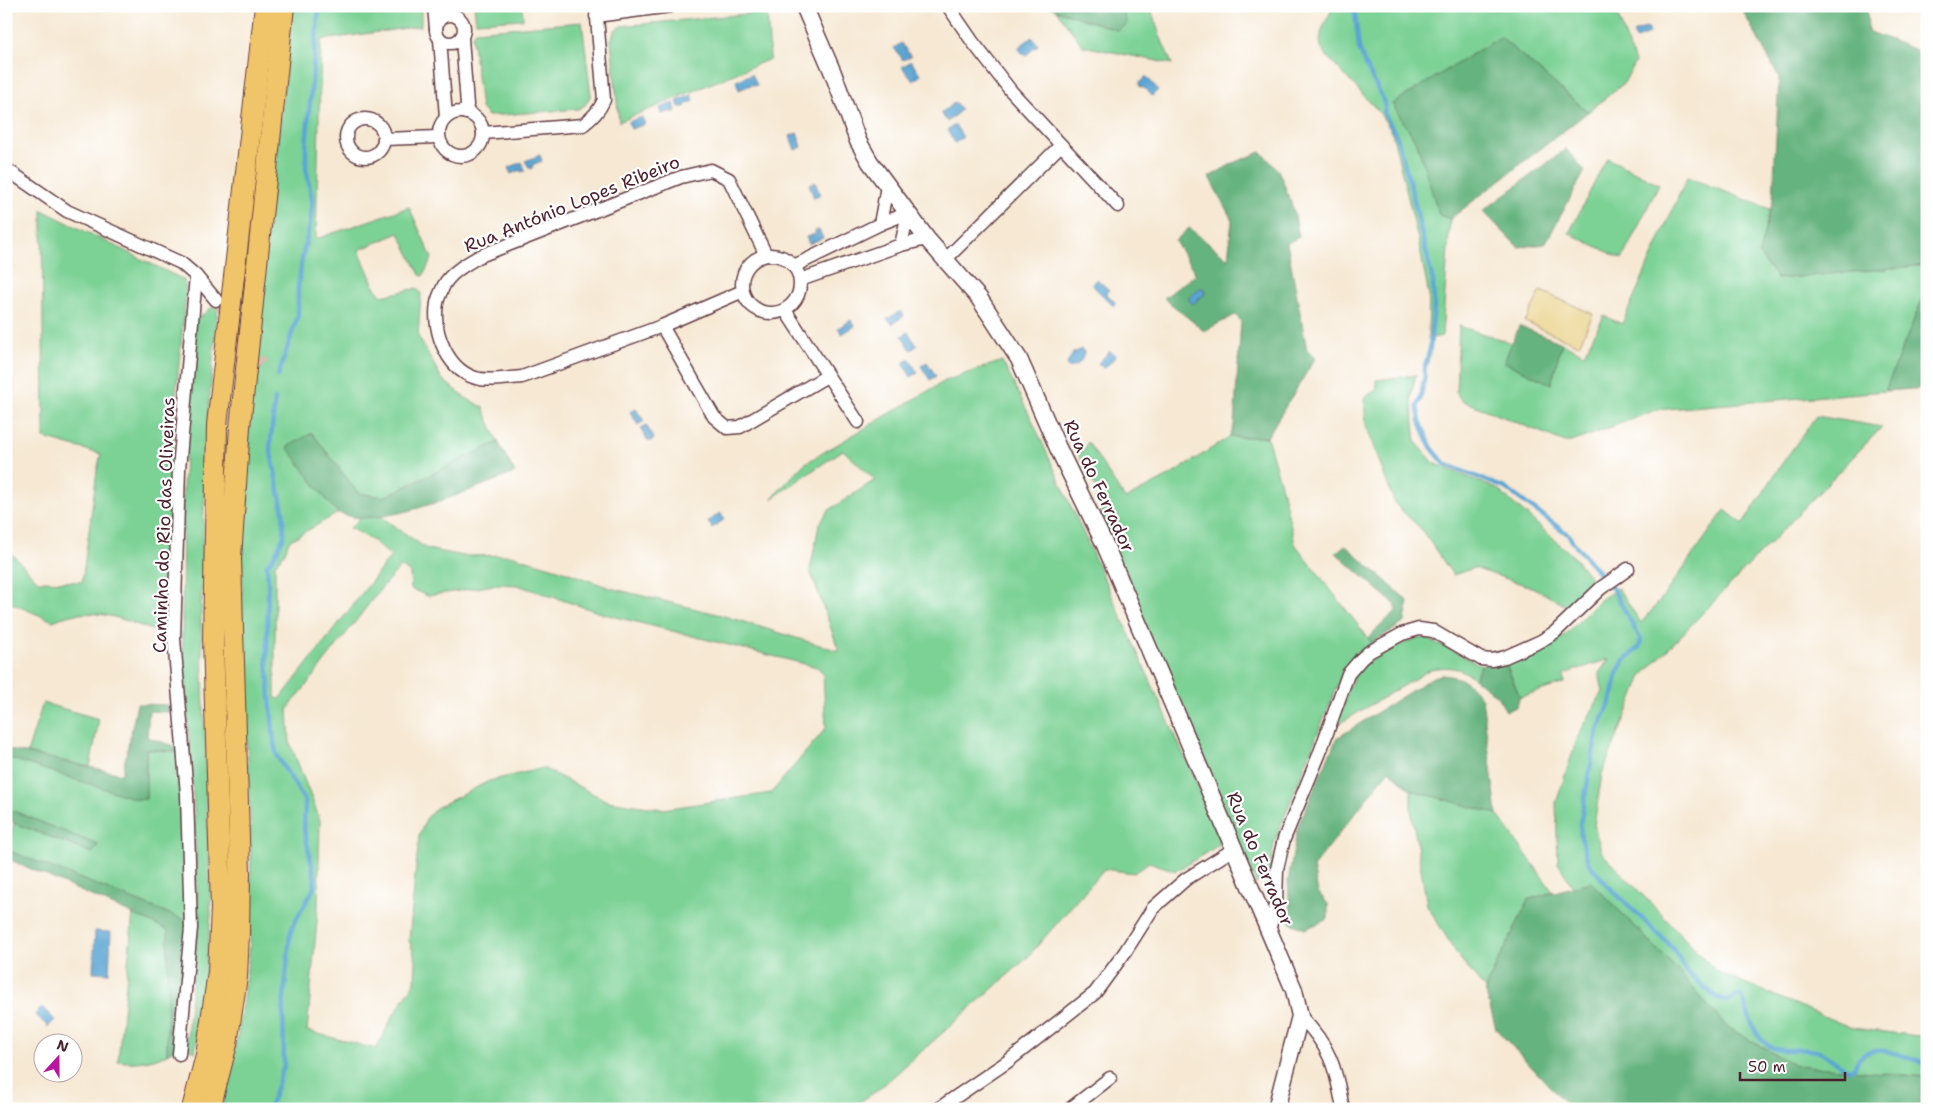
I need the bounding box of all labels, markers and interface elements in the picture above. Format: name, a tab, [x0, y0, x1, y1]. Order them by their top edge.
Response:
street label: Rua António Lopes Ribeiro	[461, 150, 683, 258]
street label: Caminho do Rio das Oliveiras	[148, 397, 180, 653]
street label: Rua do Ferrador	[1058, 416, 1140, 556]
street label: Rua do Ferrador	[1221, 788, 1299, 930]
north arrow	[32, 1032, 82, 1082]
text: N	[54, 1035, 71, 1056]
scale bar	[1740, 1050, 1846, 1082]
text: 50 m	[1748, 1057, 1786, 1077]

